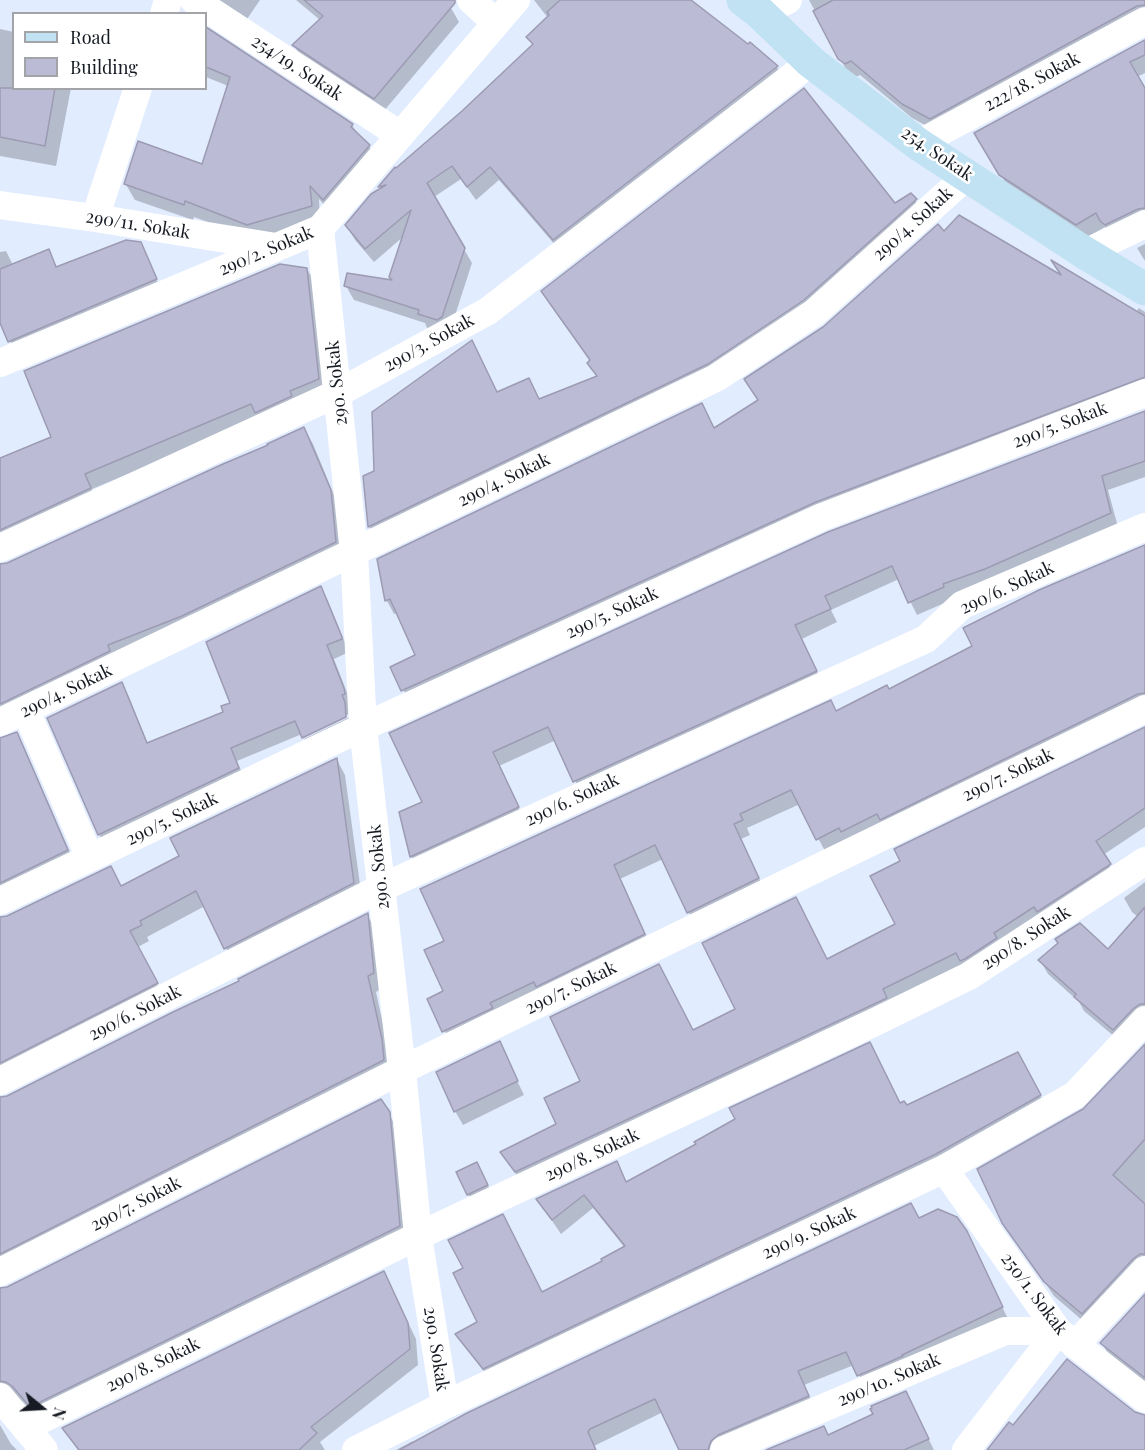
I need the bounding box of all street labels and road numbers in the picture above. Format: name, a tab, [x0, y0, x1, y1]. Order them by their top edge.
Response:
street label: 254/19. Sokak	[247, 30, 347, 106]
street label: 222/18. Sokak	[980, 48, 1084, 116]
street label: 254. Sokak	[897, 122, 977, 186]
street label: 290/4. Sokak	[869, 183, 957, 265]
street label: 290/11. Sokak	[84, 206, 192, 244]
street label: 290/2. Sokak	[215, 221, 317, 281]
street label: 290/3. Sokak	[380, 309, 478, 377]
street label: 290. Sokak	[322, 339, 352, 427]
street label: 290/5. Sokak	[1010, 397, 1110, 453]
street label: 290/4. Sokak	[454, 448, 554, 512]
street label: 290/6. Sokak	[957, 557, 1057, 619]
street label: 290/5. Sokak	[562, 582, 662, 644]
street label: 290/4. Sokak	[16, 659, 116, 723]
street label: 290/7. Sokak	[959, 744, 1057, 806]
street label: 290/6. Sokak	[522, 769, 622, 831]
street label: 290/5. Sokak	[123, 788, 221, 850]
street label: 290. Sokak	[364, 823, 394, 911]
street label: 290/8. Sokak	[977, 901, 1075, 975]
street label: 290/7. Sokak	[522, 957, 620, 1019]
street label: 290/6. Sokak	[85, 980, 185, 1046]
street label: 290/8. Sokak	[541, 1124, 643, 1186]
street label: 290/7. Sokak	[87, 1172, 185, 1236]
street label: 290/9. Sokak	[759, 1202, 859, 1264]
street label: 250/1. Sokak	[996, 1249, 1072, 1339]
street label: 290. Sokak	[419, 1305, 453, 1393]
street label: 290/8. Sokak	[103, 1333, 203, 1397]
street label: 290/10. Sokak	[834, 1349, 944, 1411]

